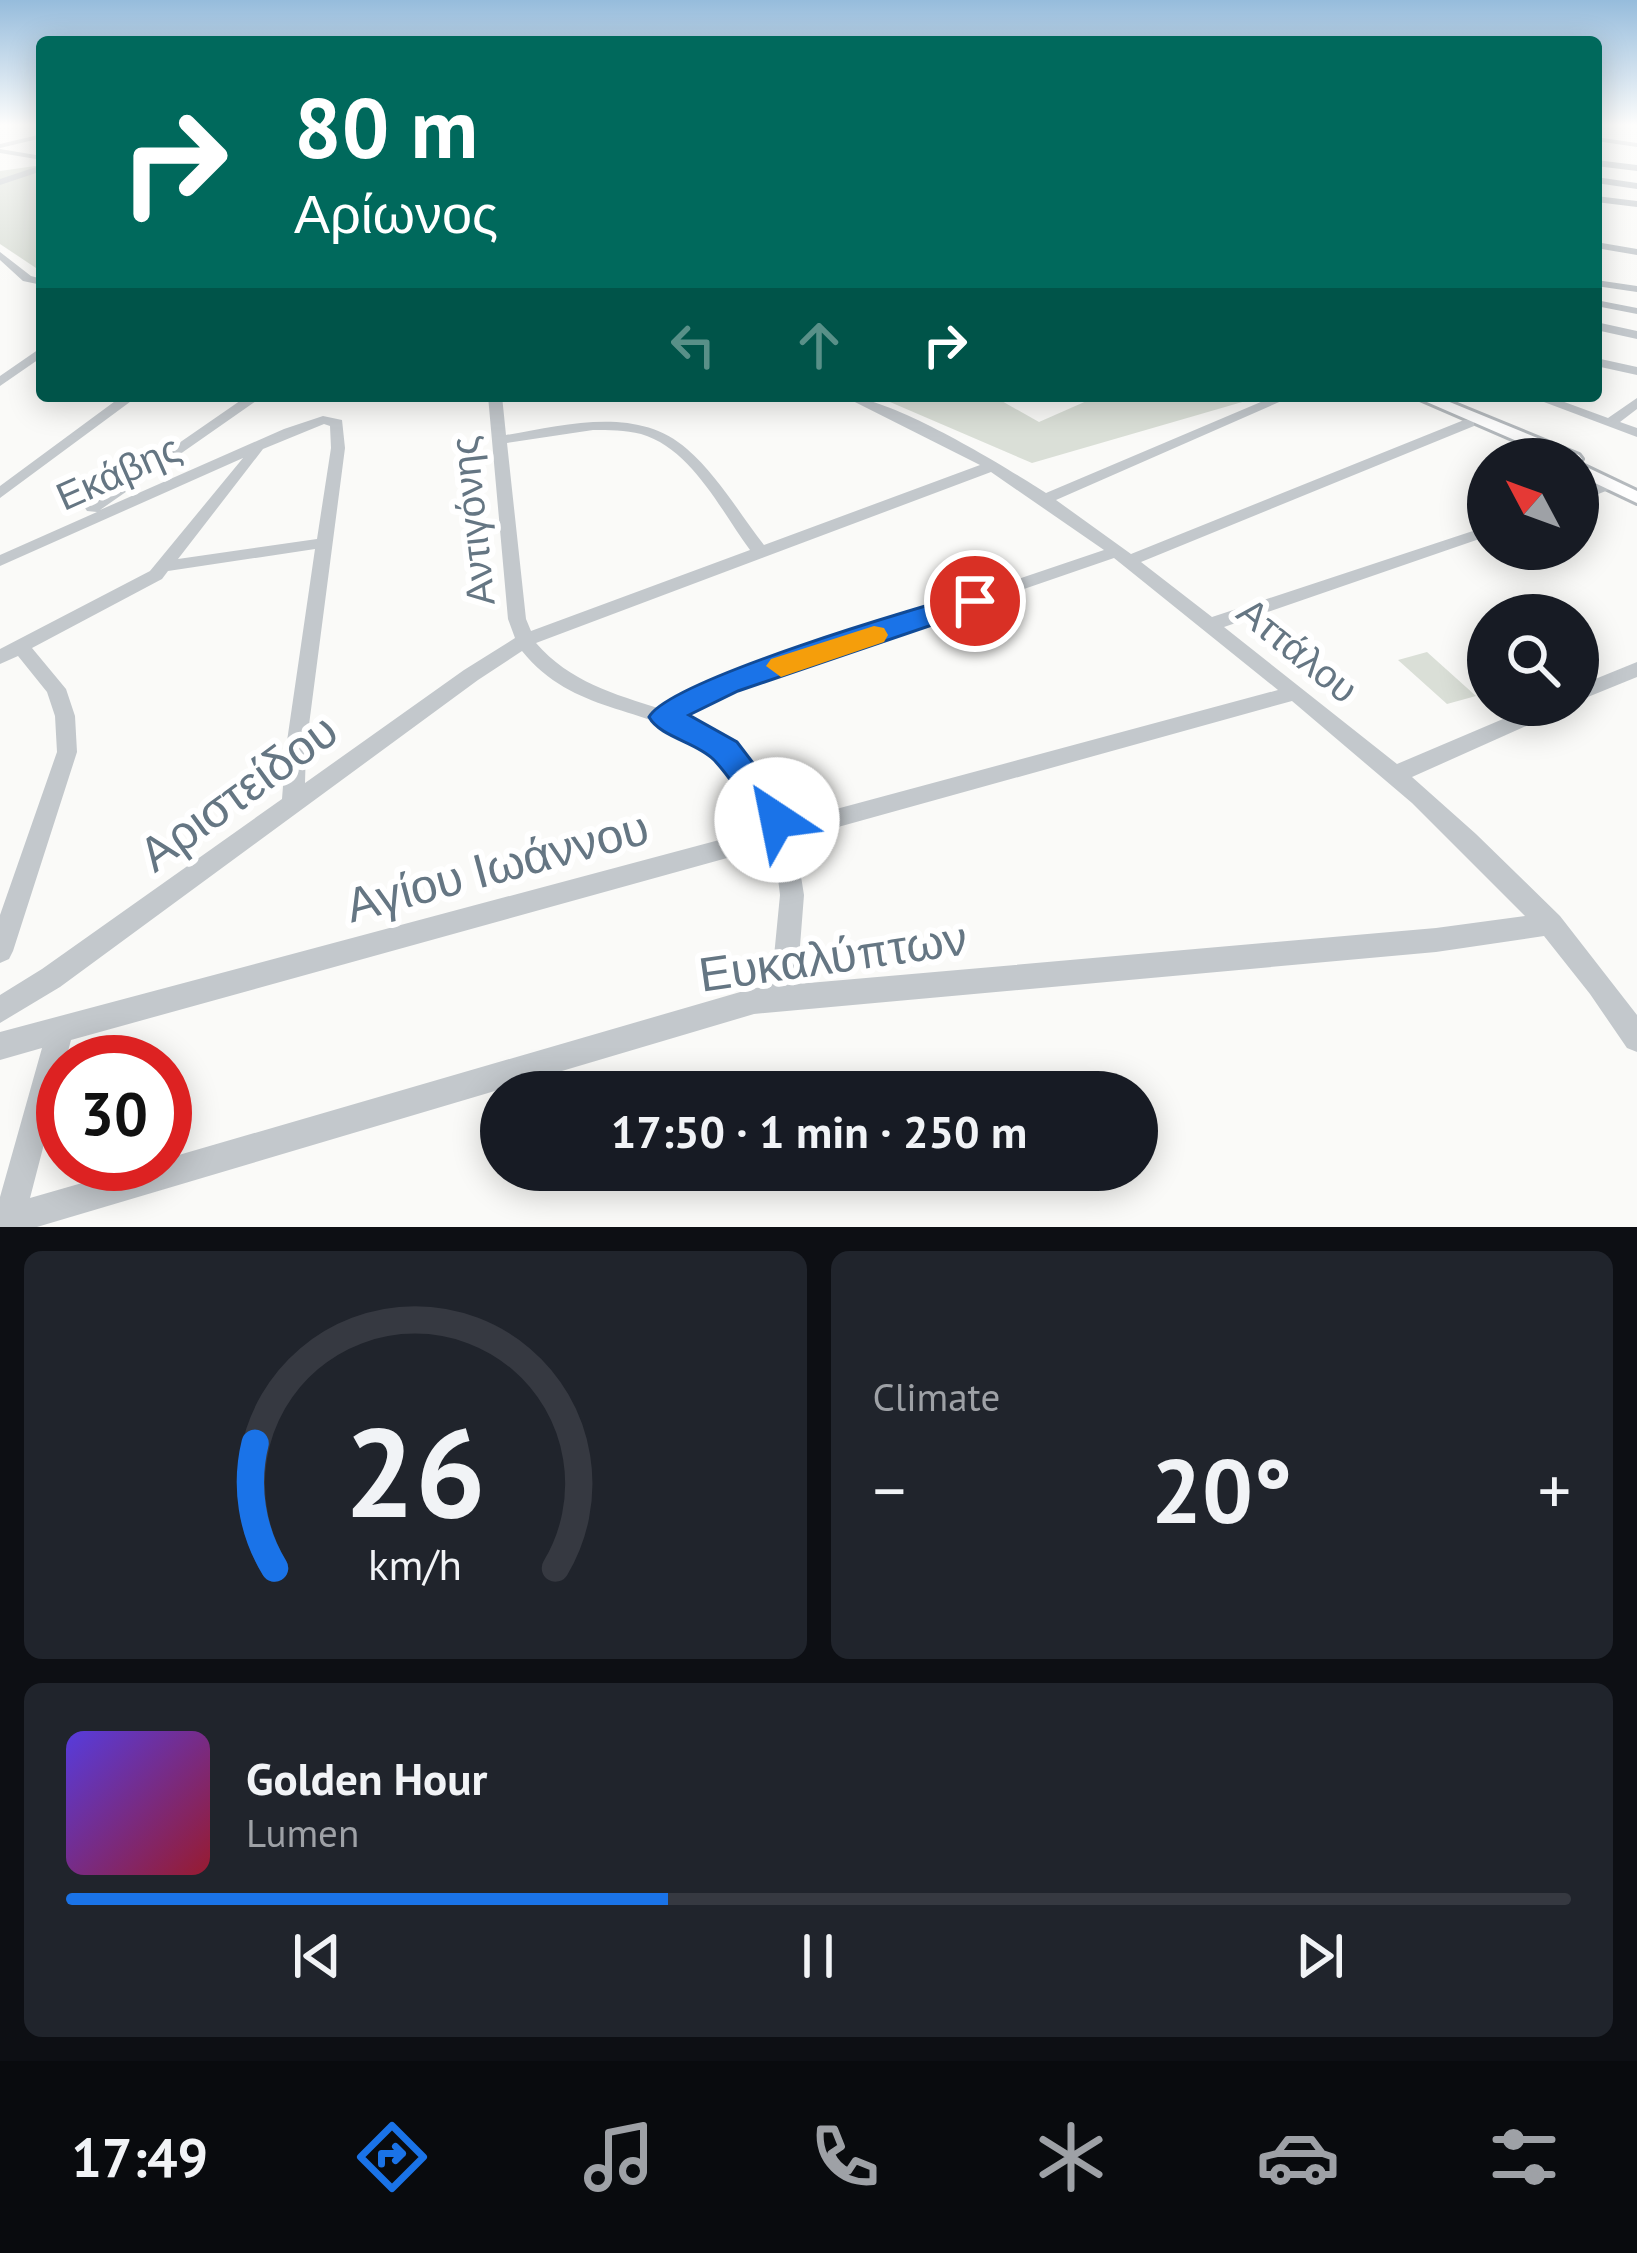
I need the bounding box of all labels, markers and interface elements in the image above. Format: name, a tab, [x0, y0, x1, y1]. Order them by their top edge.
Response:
text: 80 m	[294, 72, 478, 181]
icon: right	[96, 84, 252, 240]
text: Αρίωνος	[294, 178, 498, 248]
icon: left	[660, 312, 726, 378]
icon: ahead	[786, 312, 852, 378]
icon: right	[912, 312, 978, 378]
street label: Εκάβης	[48, 422, 188, 521]
street label: Αντιγόνης	[437, 434, 506, 608]
north arrow	[1467, 438, 1599, 570]
map controls	[1467, 438, 1599, 726]
pin	[924, 550, 1026, 652]
icon: arrive	[942, 568, 1008, 634]
street label: Αττάλου	[1228, 586, 1369, 714]
button: search	[1467, 594, 1599, 726]
street label: Αριστείδου	[126, 698, 349, 884]
position arrow	[714, 757, 840, 883]
street label: Αγίου Ιωάννου	[338, 795, 655, 935]
street label: Ευκαλύπτων	[695, 906, 971, 1005]
speed limit sign: 30	[36, 1035, 192, 1191]
text: 17:50 · 1 min · 250 m	[611, 1102, 1027, 1160]
text: Climate	[873, 1371, 1000, 1422]
text: 26	[344, 1390, 486, 1551]
text: 20°	[1151, 1431, 1292, 1548]
text: −	[873, 1447, 906, 1532]
text: +	[1538, 1447, 1571, 1532]
text: km/h	[368, 1536, 462, 1592]
text: Golden Hour	[246, 1749, 487, 1807]
text: Lumen	[246, 1807, 359, 1858]
icon: previous	[284, 1923, 350, 1989]
icon: pause	[785, 1923, 851, 1989]
icon: next	[1287, 1923, 1353, 1989]
icon: directions	[350, 2115, 434, 2199]
icon: music	[577, 2115, 661, 2199]
icon: phone	[803, 2115, 887, 2199]
icon: climate	[1029, 2115, 1113, 2199]
icon: car	[1256, 2115, 1340, 2199]
icon: filters	[1482, 2115, 1566, 2199]
text: 17:49	[71, 2122, 208, 2192]

